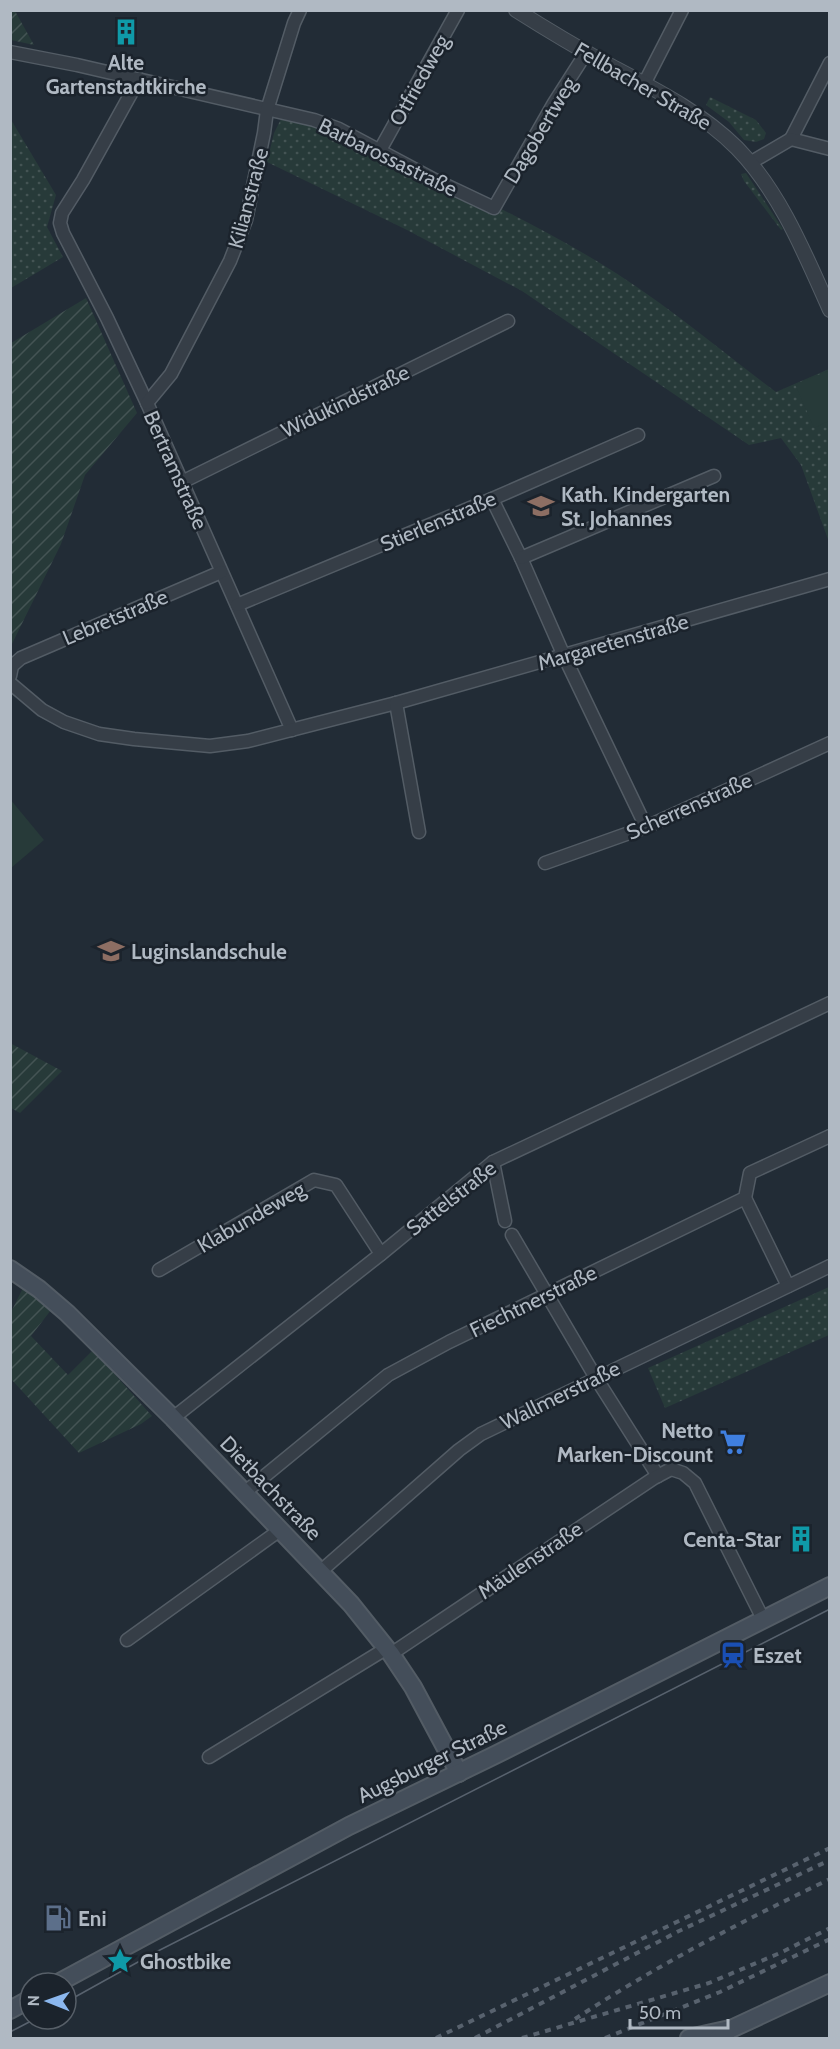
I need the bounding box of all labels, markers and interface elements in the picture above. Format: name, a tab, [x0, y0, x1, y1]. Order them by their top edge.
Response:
building icon: Alte Gartenstadtkirche	[111, 17, 141, 47]
street label: Otfriedweg	[384, 30, 454, 130]
street label: Fellbacher Straße	[570, 37, 716, 135]
place label: Alte Gartenstadtkirche	[46, 50, 207, 99]
street label: Dagobertweg	[498, 72, 582, 188]
street label: Barbarossastraße	[314, 113, 462, 202]
street label: Kilianstraße	[223, 145, 273, 251]
street label: Widukindstraße	[277, 359, 413, 443]
street label: Bertramstraße	[139, 407, 213, 533]
place label: Kath. Kindergarten St. Johannes	[561, 482, 730, 531]
street label: Stierlenstraße	[376, 485, 500, 557]
school or university icon: Kath. Kindergarten St. Johannes	[526, 491, 556, 521]
street label: Lebretstraße	[59, 584, 172, 650]
street label: Margaretenstraße	[535, 608, 692, 675]
street label: Scherrenstraße	[622, 767, 756, 845]
school or university icon: Luginslandschule	[96, 936, 126, 966]
place label: Luginslandschule	[131, 939, 287, 964]
street label: Sattelstraße	[401, 1155, 501, 1241]
street label: Klabundeweg	[193, 1176, 310, 1258]
street label: Fiechtnerstraße	[465, 1259, 601, 1343]
street label: Wallmerstraße	[496, 1355, 624, 1435]
place label: Netto Marken-Discount	[557, 1418, 713, 1467]
supermarket icon: Netto Marken-Discount	[718, 1427, 748, 1457]
street label: Dietbachstraße	[215, 1431, 327, 1545]
street label: Mäulenstraße	[473, 1516, 587, 1604]
building icon: Centa-Star	[786, 1524, 816, 1554]
place label: Centa-Star	[683, 1527, 781, 1552]
station icon: Eszet	[718, 1640, 748, 1670]
place label: Eszet	[753, 1643, 802, 1668]
street label: Augsburger Straße	[353, 1714, 511, 1808]
fuel station icon: Eni	[43, 1903, 73, 1933]
place label: Eni	[78, 1906, 106, 1931]
place icon: Ghostbike	[105, 1946, 135, 1976]
place label: Ghostbike	[140, 1949, 231, 1974]
north arrow	[18, 1971, 78, 2031]
scale bar	[630, 1992, 728, 2030]
text: N	[24, 1995, 43, 2007]
text: 50 m	[639, 2002, 681, 2024]

